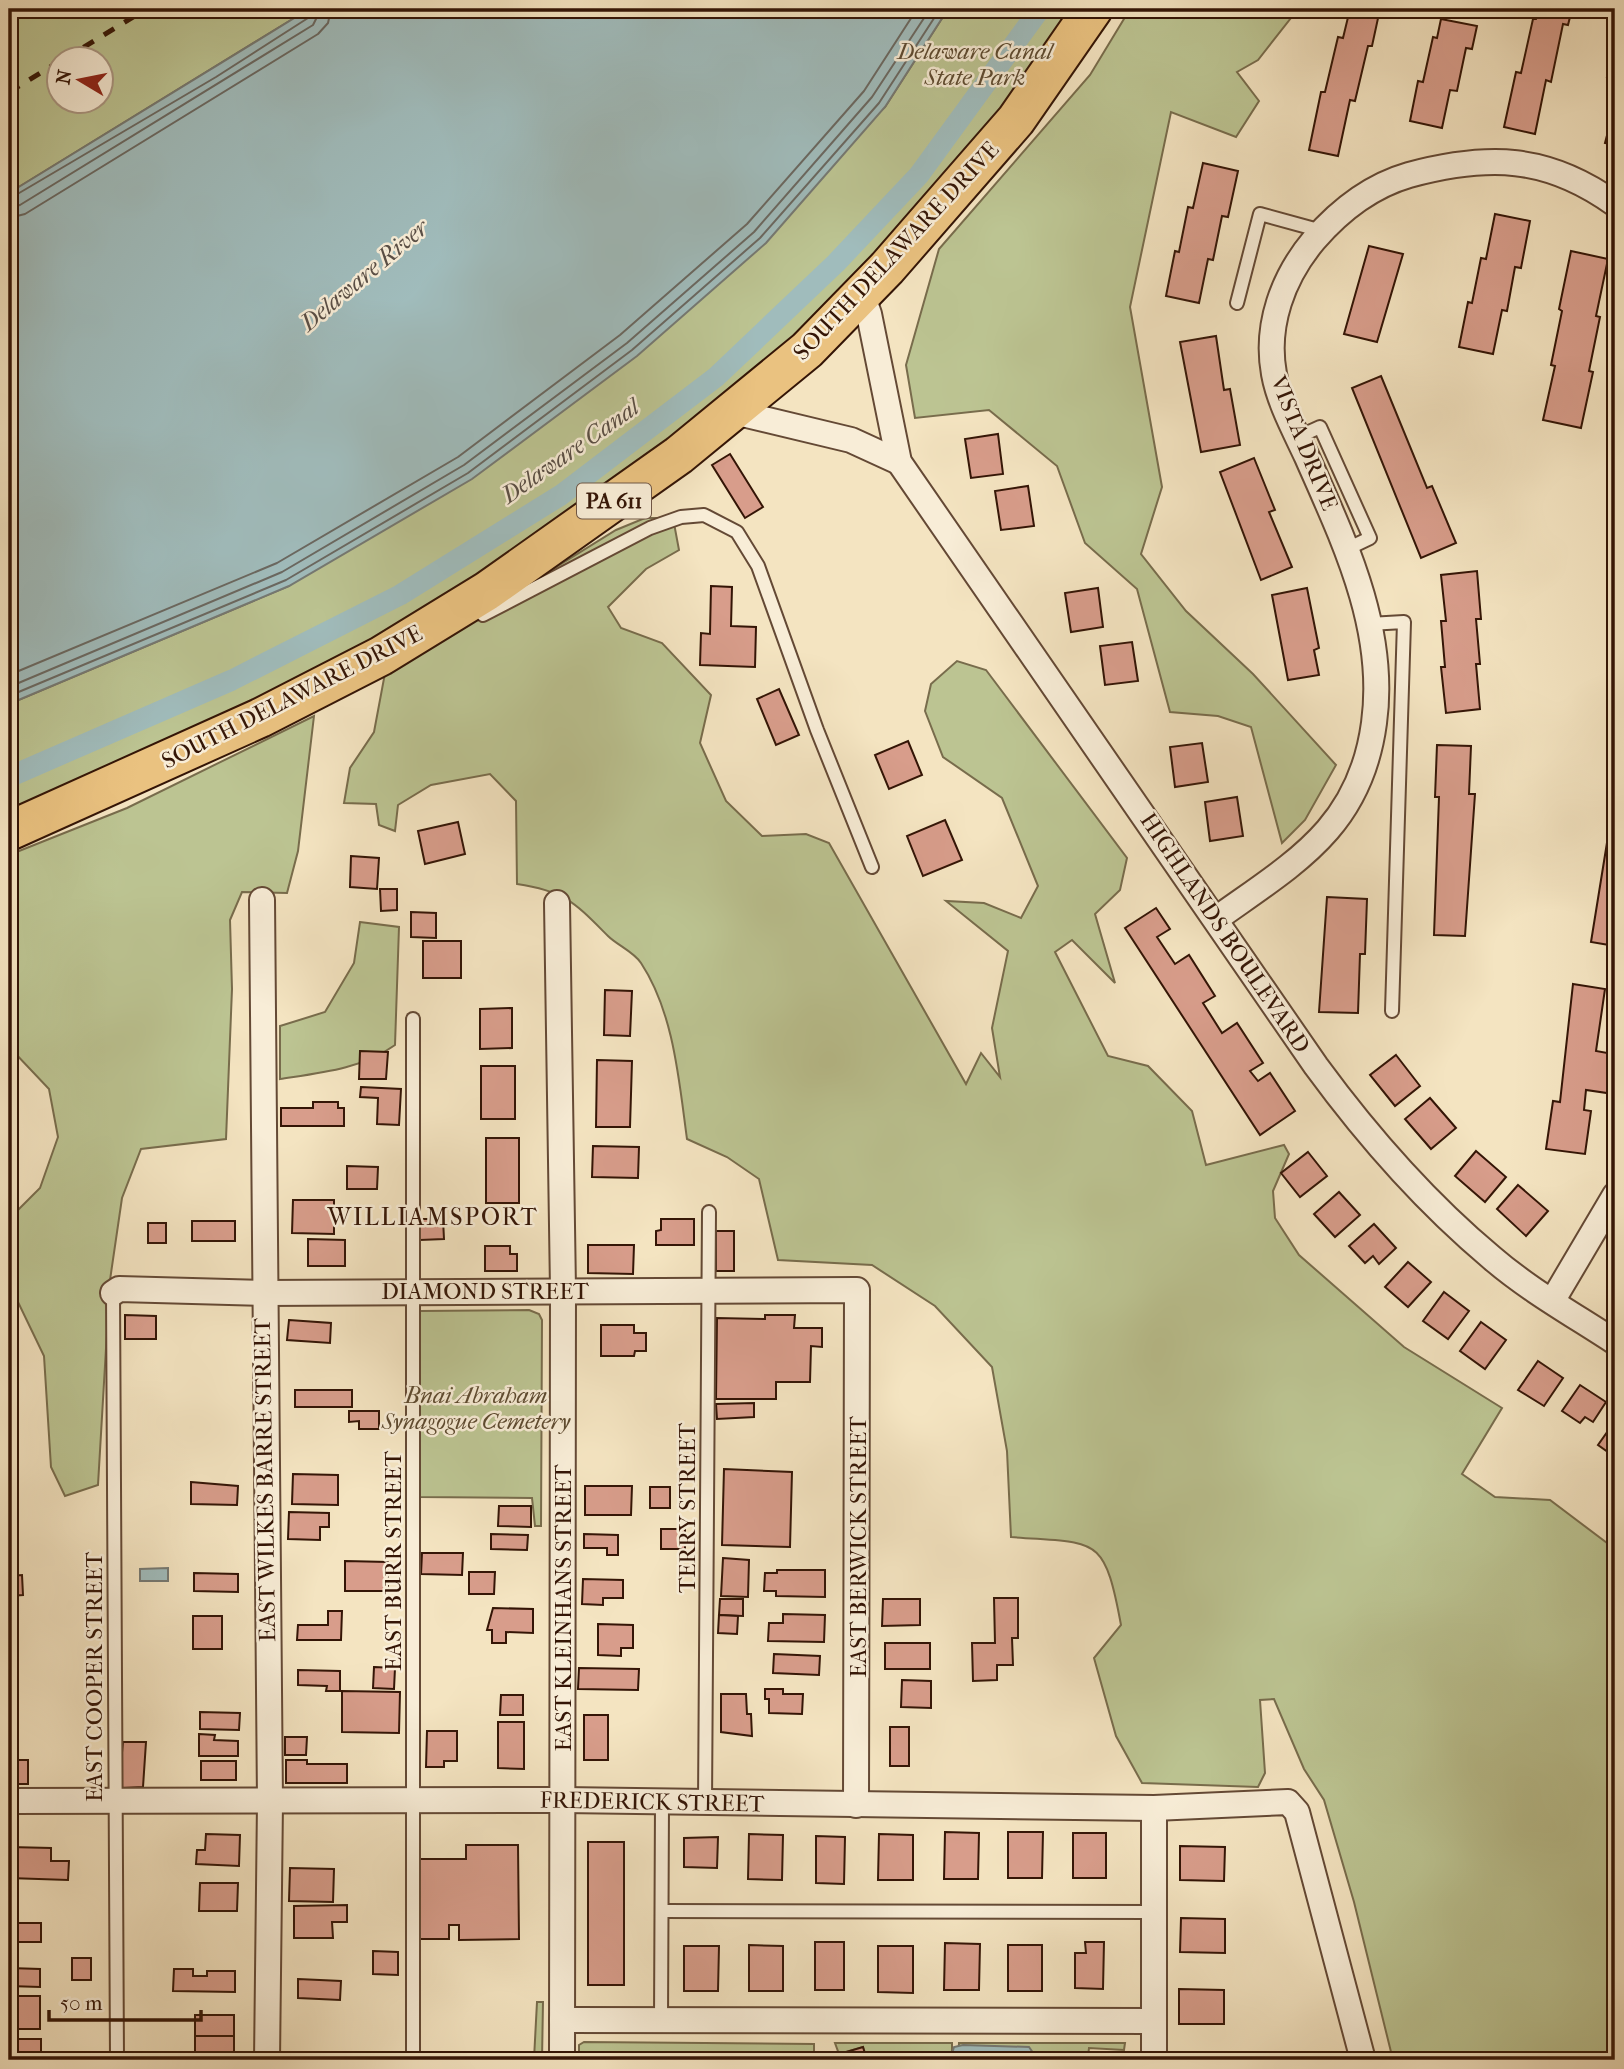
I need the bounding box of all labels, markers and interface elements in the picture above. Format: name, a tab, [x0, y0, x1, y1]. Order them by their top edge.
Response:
park label: Delaware Canal State Park	[896, 38, 1055, 91]
north arrow	[46, 46, 116, 116]
text: N	[52, 68, 76, 86]
street label: SOUTH DELAWARE DRIVE	[788, 136, 1004, 366]
water label: Delaware River	[293, 212, 435, 338]
street label: VISTA DRIVE	[1264, 371, 1343, 514]
water label: Delaware Canal	[494, 391, 647, 510]
road number: PA 611	[577, 484, 651, 518]
street label: SOUTH DELAWARE DRIVE	[157, 619, 427, 775]
street label: HIGHLANDS BOULEVARD	[1134, 808, 1316, 1058]
district label: WILLIAMSPORT	[326, 1203, 539, 1231]
street label: DIAMOND STREET	[381, 1278, 589, 1305]
street label: EAST WILKES BARRE STREET	[249, 1317, 281, 1642]
park label: Bnai Abraham Synagogue Cemetery	[381, 1382, 571, 1435]
street label: EAST BERWICK STREET	[845, 1416, 872, 1678]
street label: TERRY STREET	[674, 1423, 701, 1593]
street label: EAST BURR STREET	[380, 1451, 407, 1671]
street label: EAST KLEINHANS STREET	[550, 1464, 577, 1752]
street label: EAST COOPER STREET	[81, 1552, 108, 1802]
street label: FREDERICK STREET	[540, 1787, 765, 1817]
scale bar	[49, 1978, 201, 2022]
text: 50 m	[60, 1991, 103, 2015]

